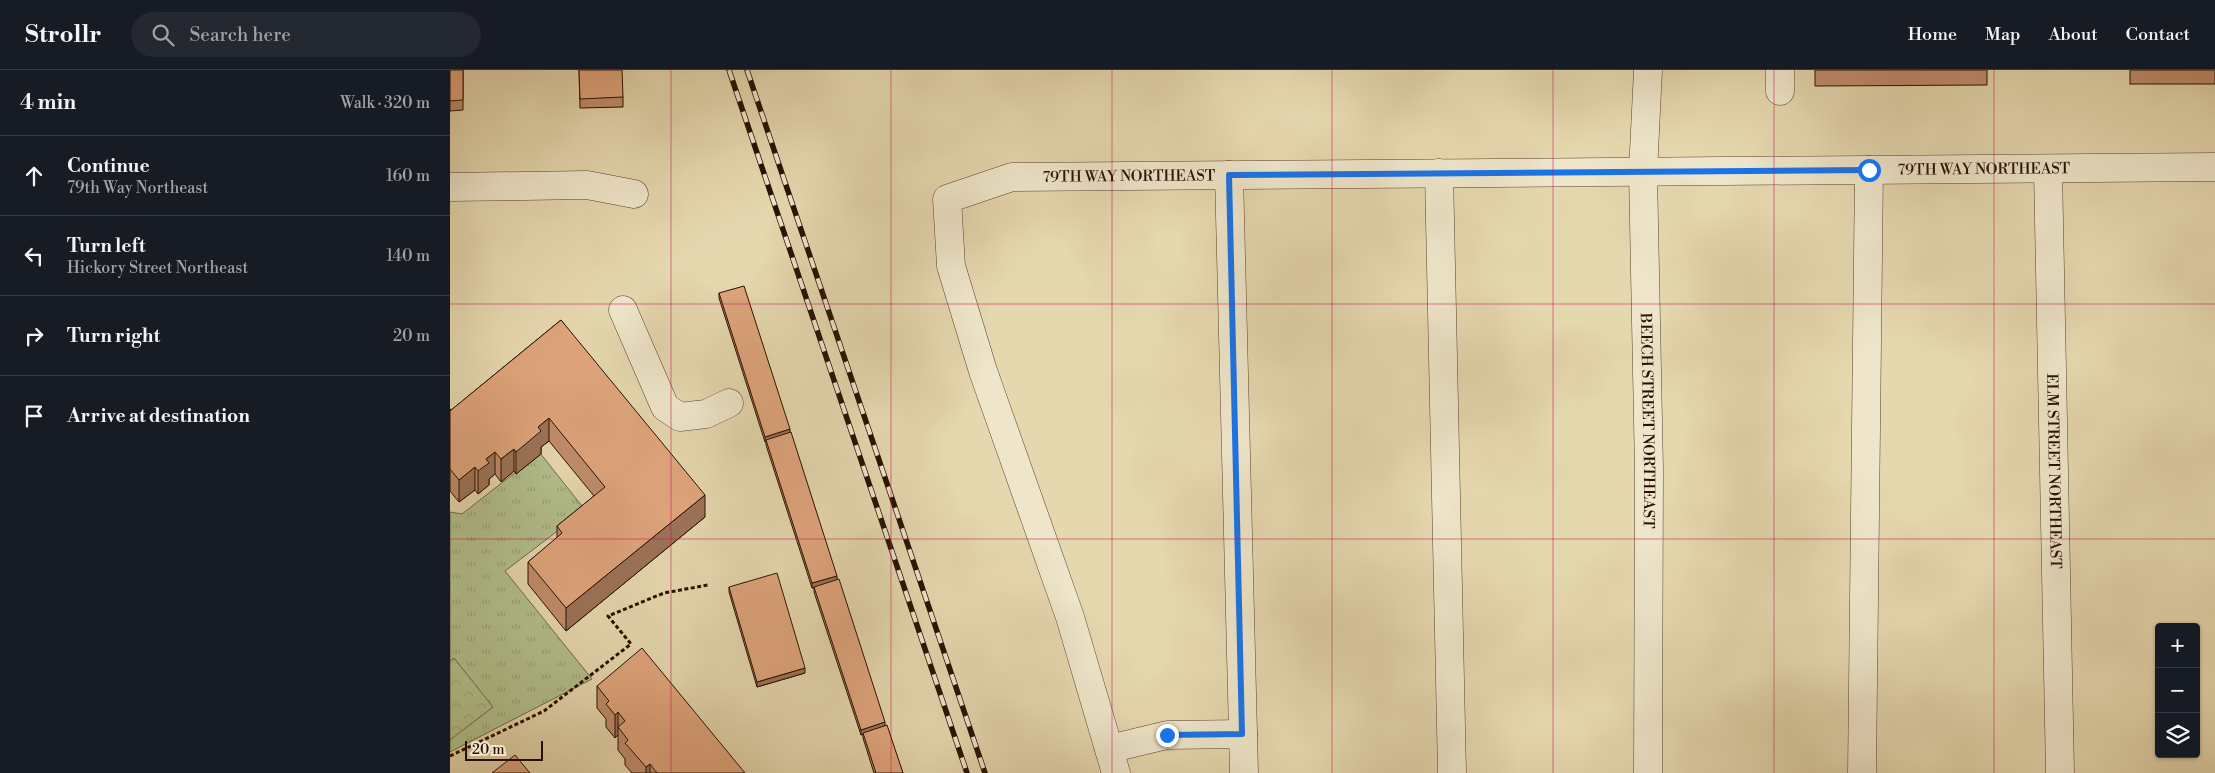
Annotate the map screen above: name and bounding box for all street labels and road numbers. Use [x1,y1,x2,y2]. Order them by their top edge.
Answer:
street label: 79TH WAY NORTHEAST [1898,159,2071,179]
street label: 79TH WAY NORTHEAST [1043,166,1216,186]
street label: BEECH STREET NORTHEAST [1636,312,1659,529]
street label: ELM STREET NORTHEAST [2043,373,2065,569]

